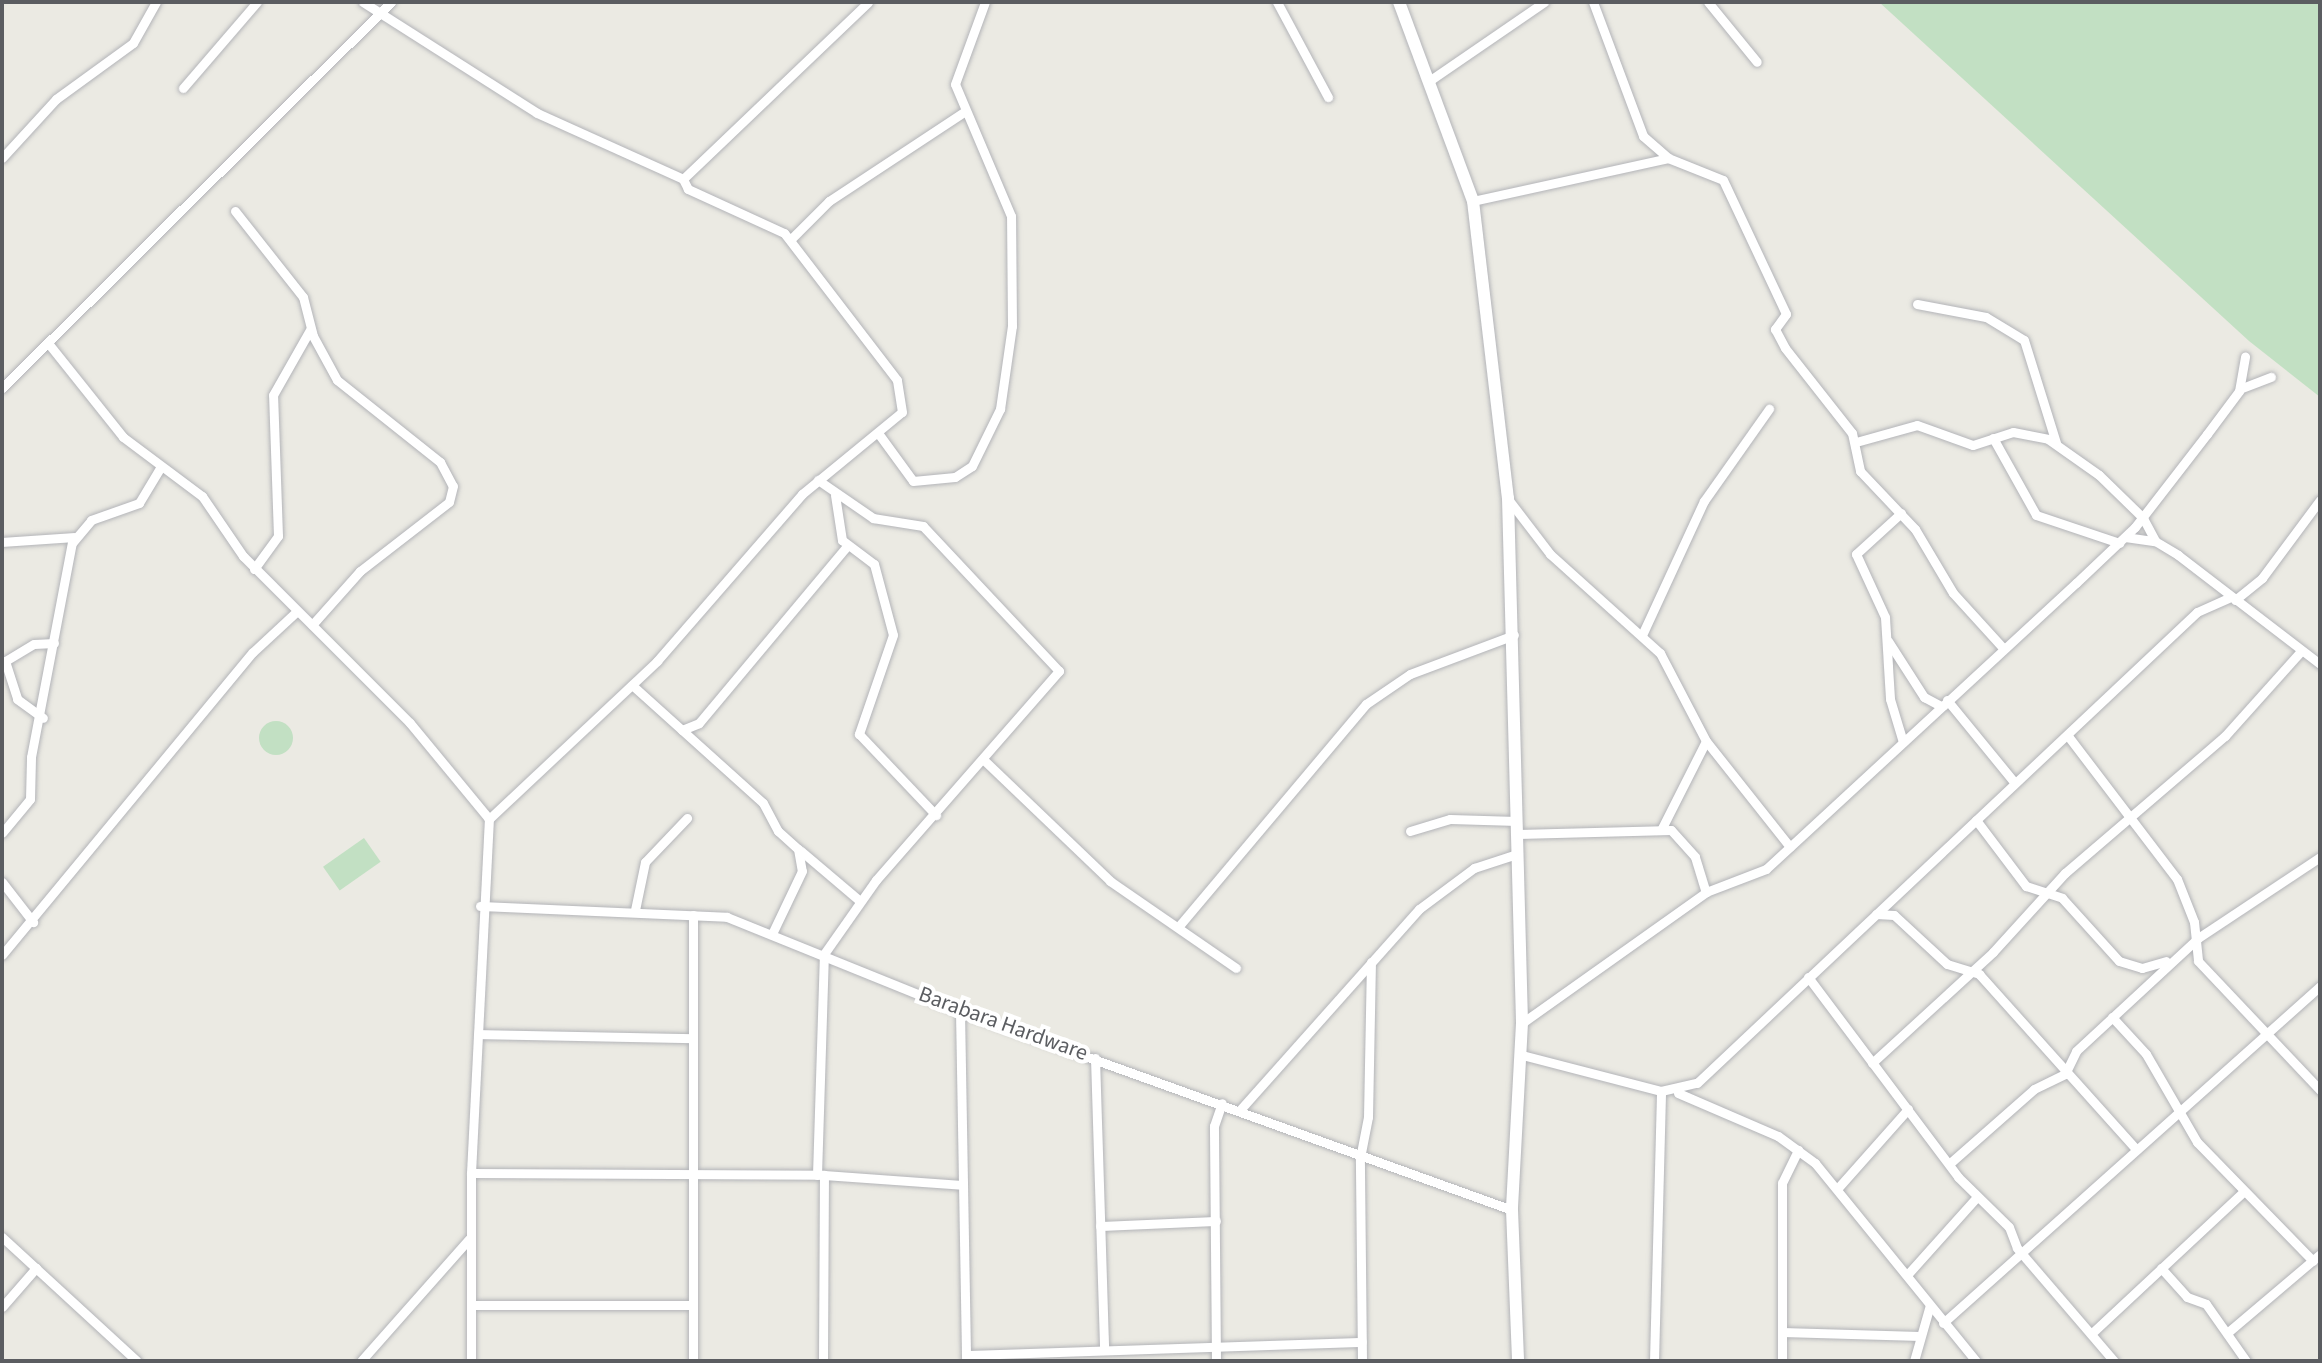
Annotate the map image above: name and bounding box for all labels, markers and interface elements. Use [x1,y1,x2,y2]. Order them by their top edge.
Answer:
street label: Barabara Hardware [915,981,1091,1067]

